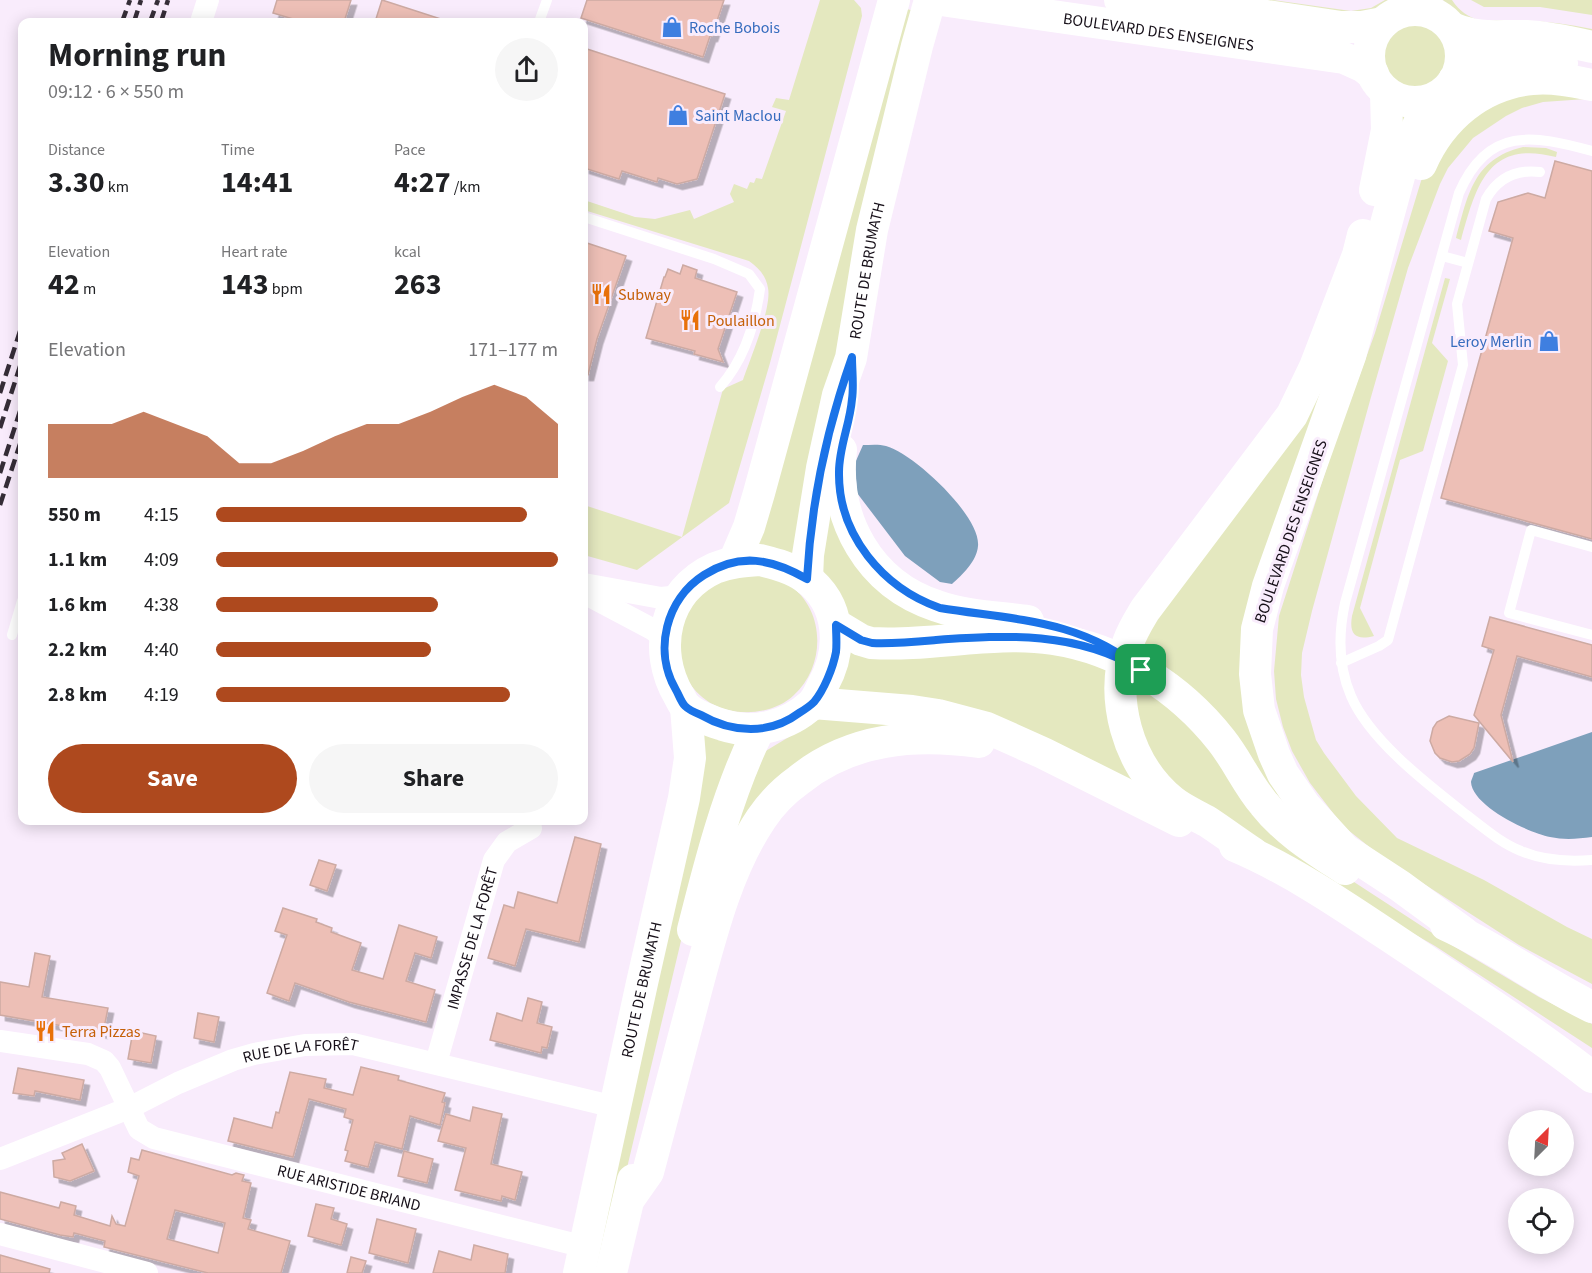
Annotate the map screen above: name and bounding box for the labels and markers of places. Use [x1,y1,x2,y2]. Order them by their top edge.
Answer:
shop icon: Roche Bobois [660,15,684,39]
place label: Roche Bobois [689,17,780,39]
shop icon: Saint Maclou [666,103,690,127]
place label: Saint Maclou [695,105,781,127]
restaurant icon: Subway [589,282,613,306]
place label: Subway [618,284,671,306]
restaurant icon: Poulaillon [678,308,702,332]
place label: Poulaillon [707,310,775,332]
shop icon: Leroy Merlin [1537,329,1561,353]
place label: Leroy Merlin [1450,331,1532,353]
pin [1115,644,1166,695]
restaurant icon: Terra Pizzas [33,1019,57,1043]
place label: Terra Pizzas [62,1021,141,1043]

